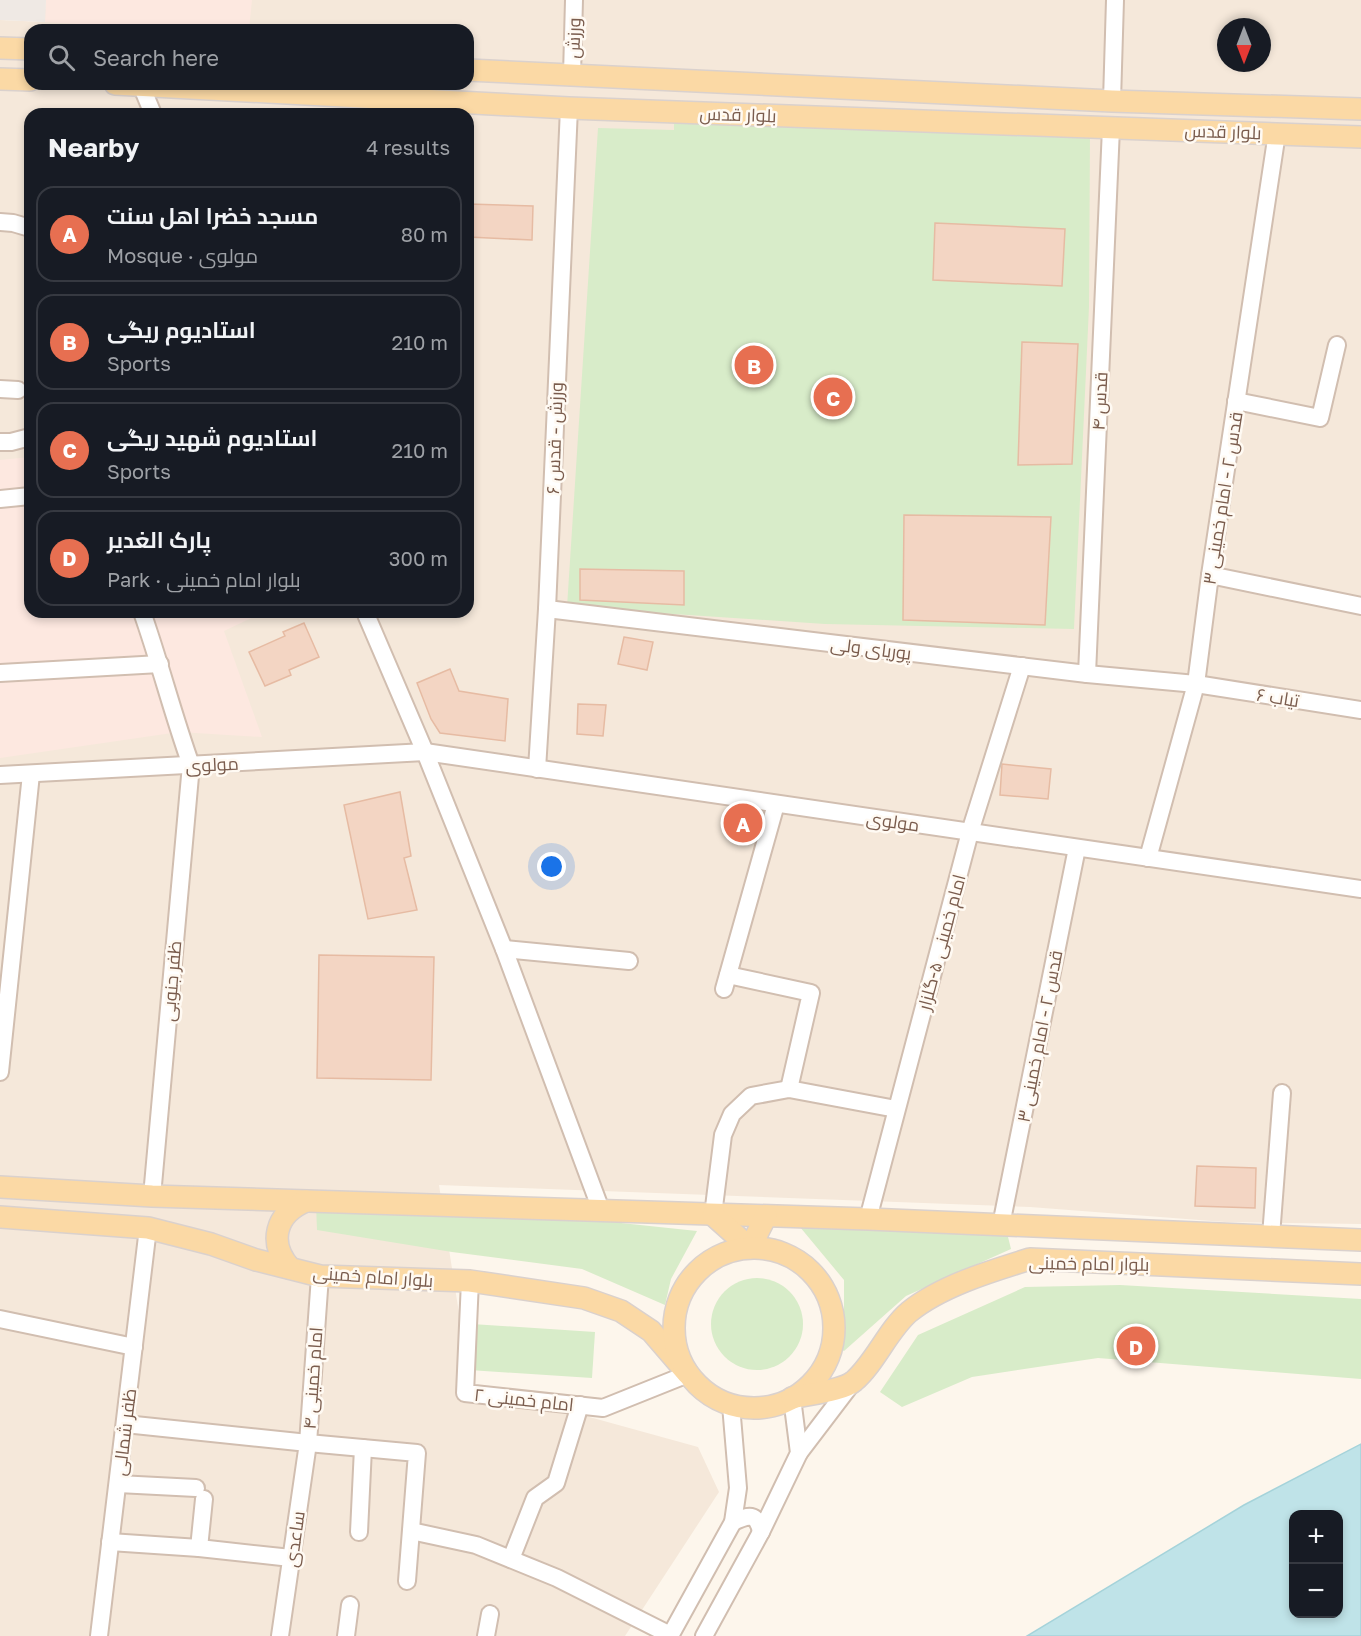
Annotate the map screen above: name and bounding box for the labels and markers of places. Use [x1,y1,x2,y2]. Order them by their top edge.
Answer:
pin: B [734,342,774,388]
pin: C [814,374,852,420]
pin: A [724,800,762,846]
pin: D [1116,1324,1156,1368]

